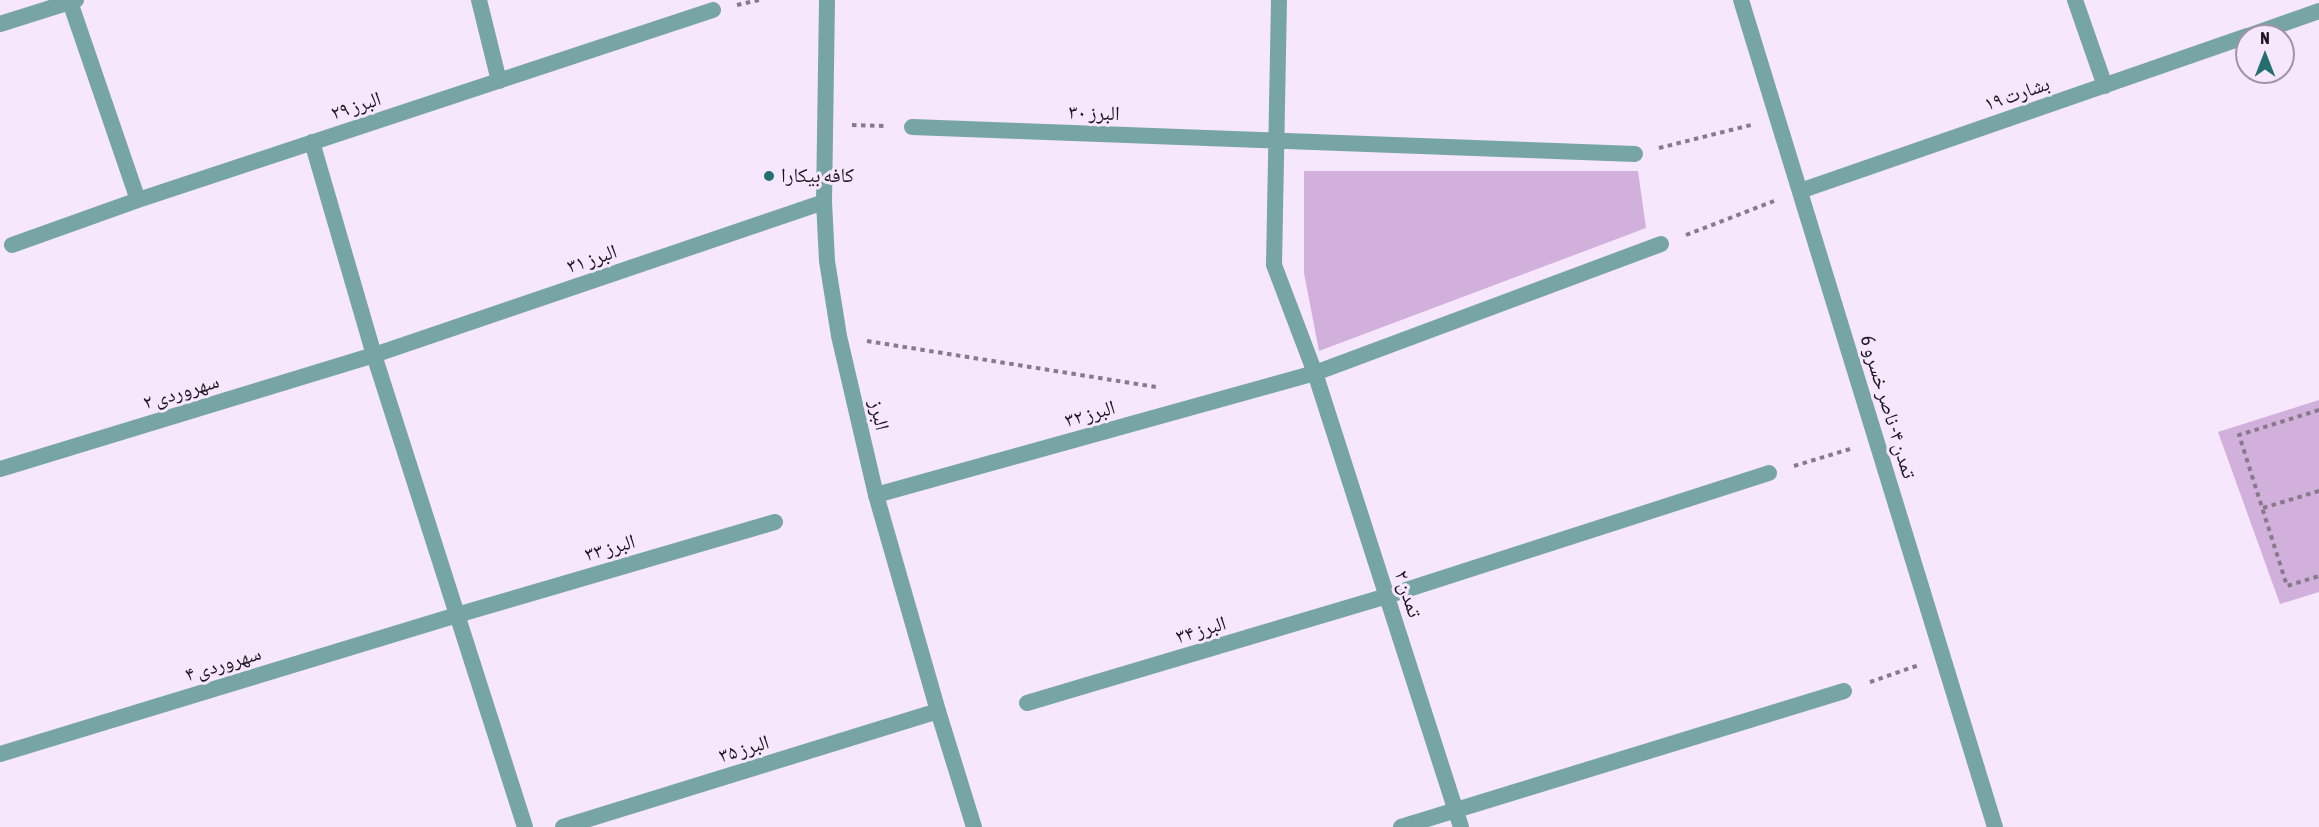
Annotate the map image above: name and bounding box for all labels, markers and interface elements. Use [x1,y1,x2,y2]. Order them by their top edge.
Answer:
north arrow [2235,24,2295,84]
text: N [2260,29,2270,47]
street label: بشارت ۱۹ [1981,72,2053,116]
street label: البرز ۲۹ [328,87,384,125]
street label: البرز ۳۰ [1068,100,1120,126]
place label: کافه بیکارا [781,164,854,188]
marker: کافه بیکارا [762,169,776,183]
street label: البرز ۳۱ [564,239,620,279]
street label: تمدن ۴- ناصر خسرو 6 [1855,333,1921,481]
street label: سهروردی ۲ [140,369,222,415]
street label: البرز ۳۲ [1062,395,1118,433]
street label: البرز [864,397,894,433]
street label: البرز ۳۳ [582,529,638,567]
street label: تمدن ۲ [1389,567,1427,621]
street label: البرز ۳۴ [1173,611,1229,649]
street label: سهروردی ۴ [182,641,264,687]
street label: البرز ۳۵ [716,730,772,768]

